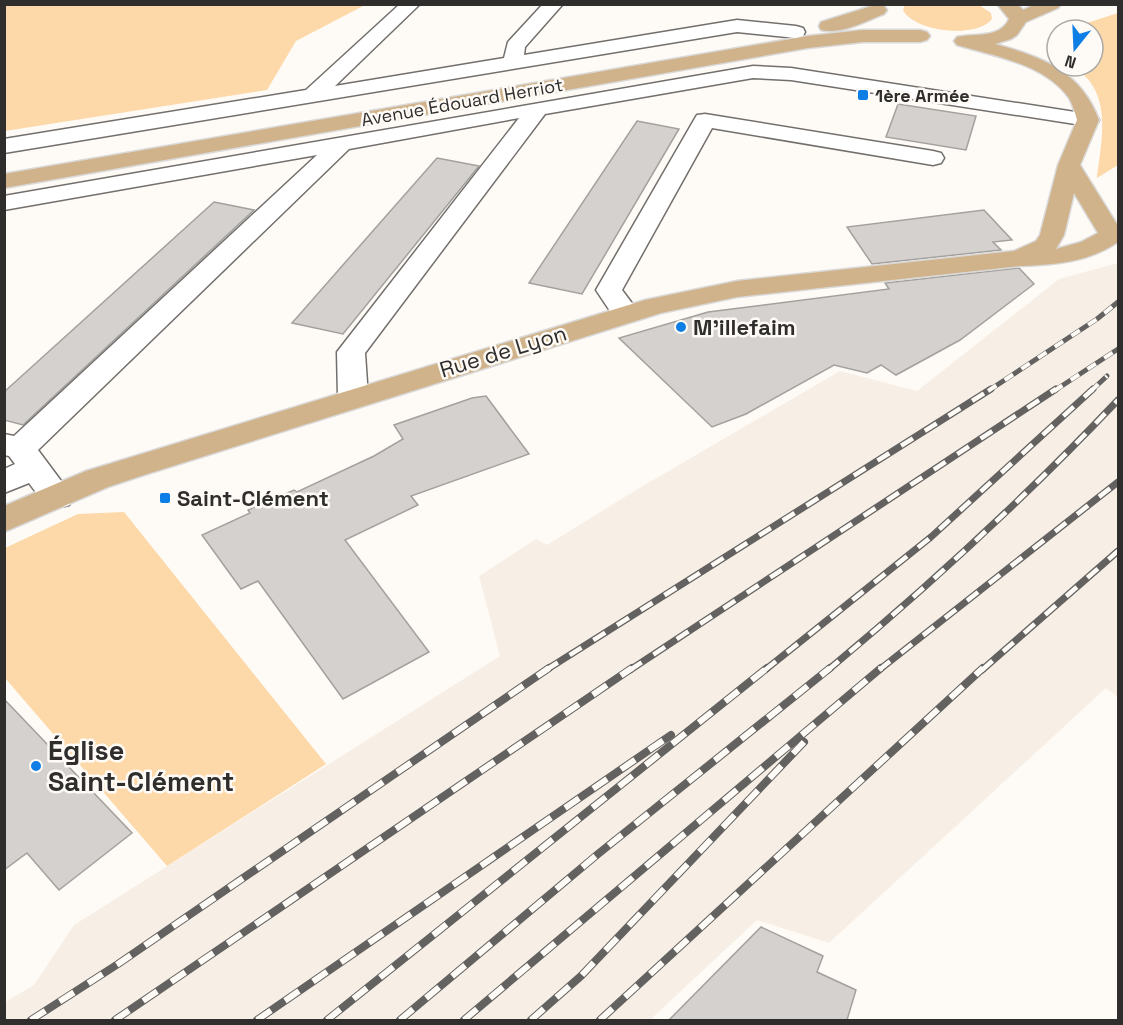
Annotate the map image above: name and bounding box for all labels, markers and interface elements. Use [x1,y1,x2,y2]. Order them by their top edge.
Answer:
north arrow [1045,18,1105,78]
text: N [1062,50,1079,73]
street label: Avenue Édouard Herriot [359,73,565,131]
place label: 1ère Armée [875,84,970,107]
marker: 1ère Armée [856,88,870,102]
place label: M'illefaim [693,313,796,341]
street label: Rue de Lyon [436,318,570,384]
marker: M'illefaim [674,320,688,334]
place label: Saint-Clément [177,484,329,512]
marker: Saint-Clément [158,491,172,505]
place label: Église Saint-Clément [48,733,234,799]
marker: Église Saint-Clément [29,759,43,773]

